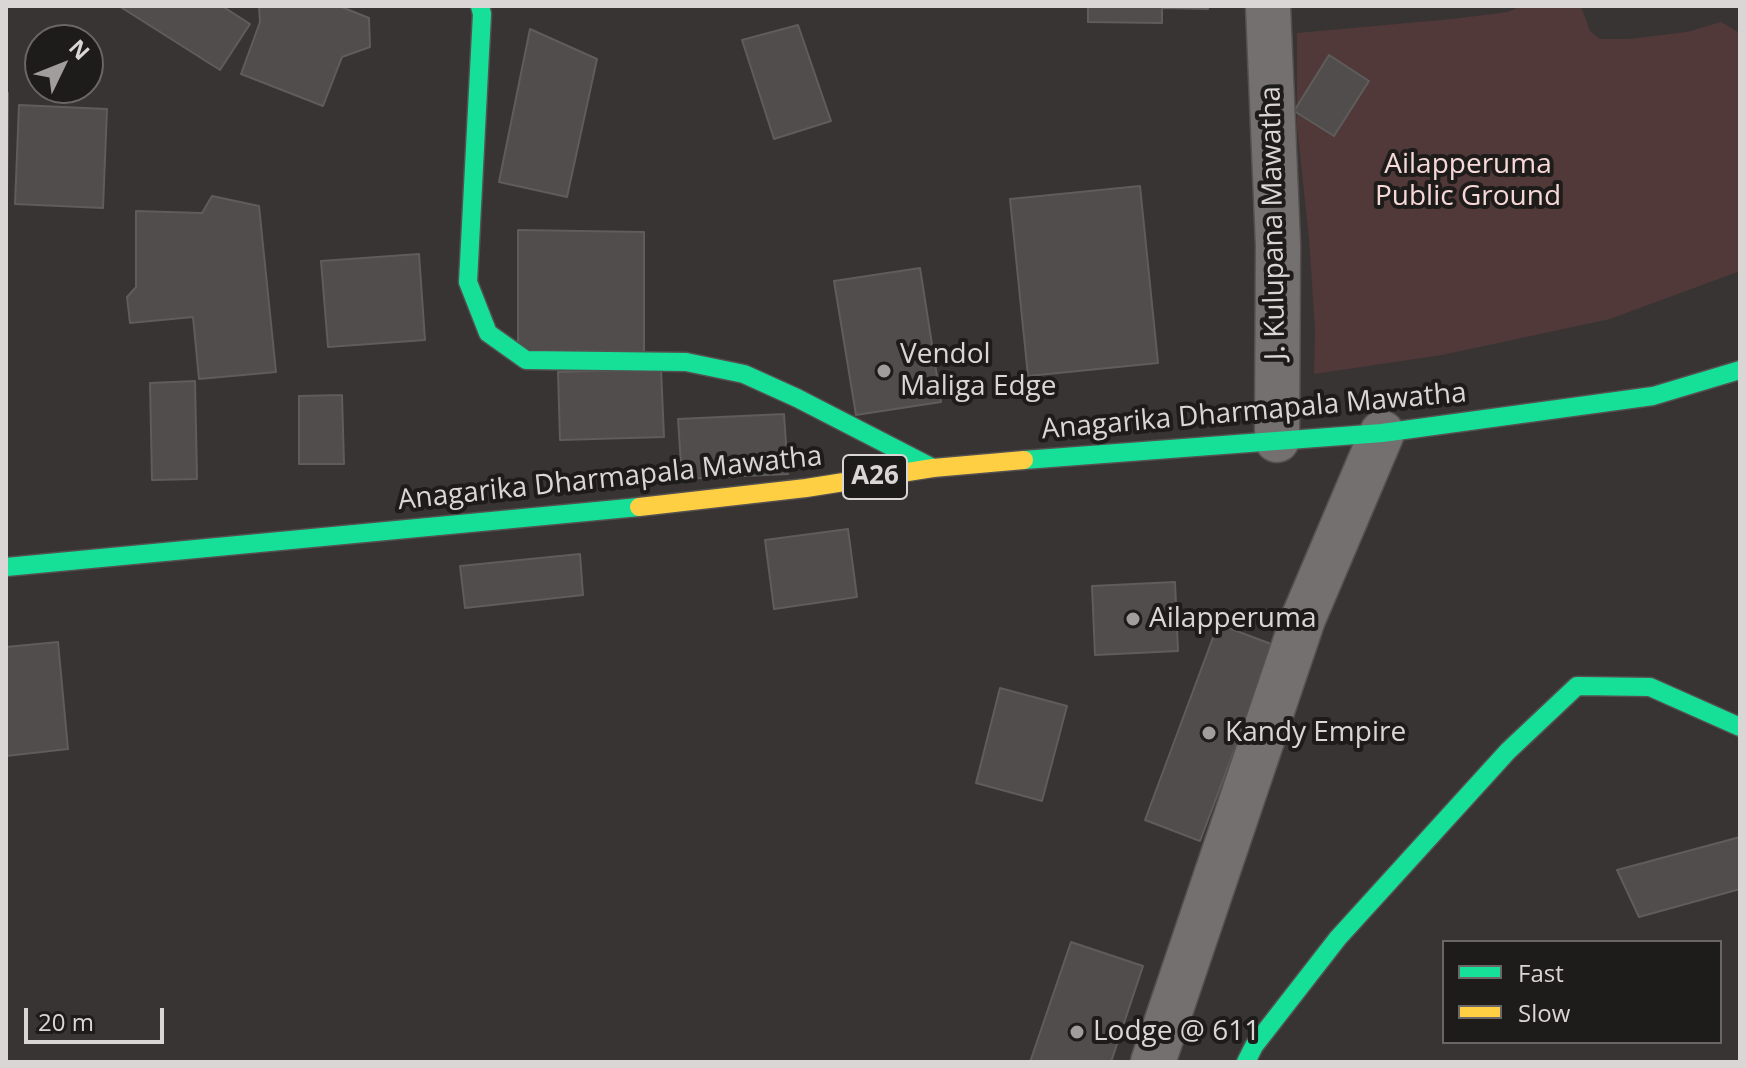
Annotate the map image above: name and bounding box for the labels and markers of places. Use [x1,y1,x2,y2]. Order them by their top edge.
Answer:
place label: Vendol Maliga Edge [900,338,1057,404]
marker: Vendol Maliga Edge [875,362,893,380]
place label: Ailapperuma [1149,602,1316,636]
marker: Ailapperuma [1124,610,1142,628]
place label: Kandy Empire [1225,716,1406,750]
marker: Kandy Empire [1200,724,1218,742]
place label: Lodge @ 611 [1093,1015,1260,1049]
marker: Lodge @ 611 [1068,1023,1086,1041]

